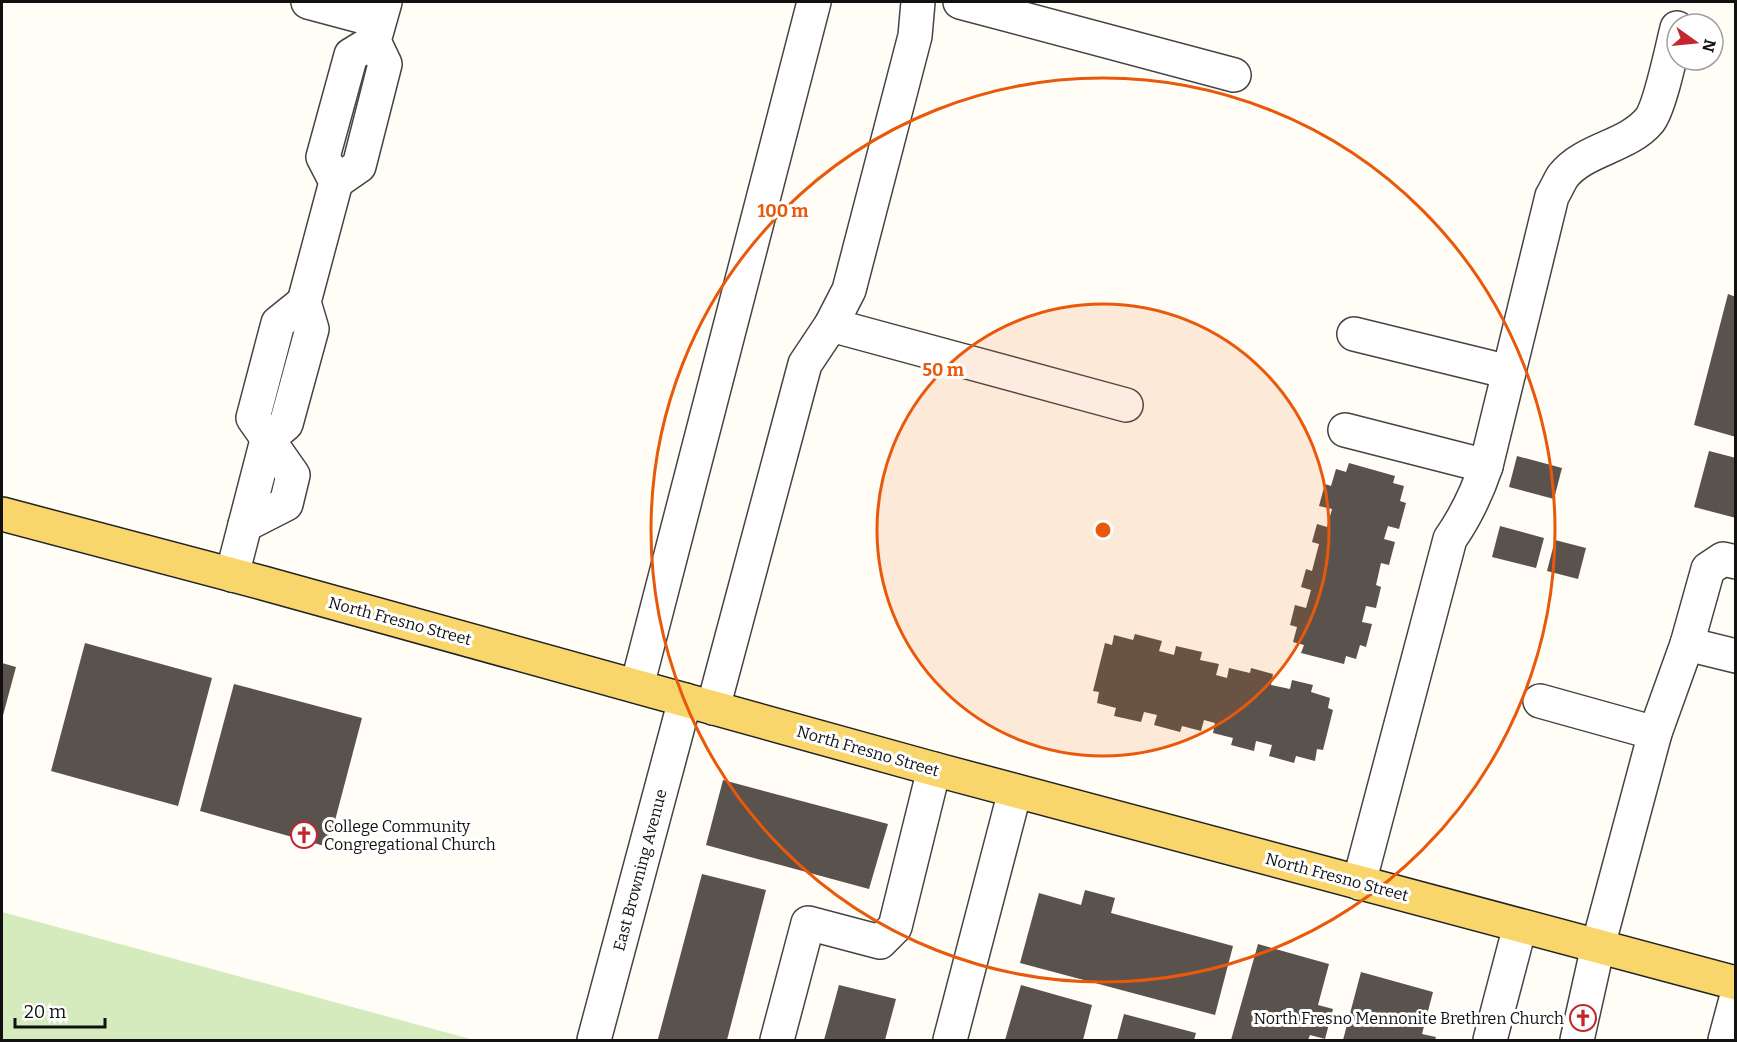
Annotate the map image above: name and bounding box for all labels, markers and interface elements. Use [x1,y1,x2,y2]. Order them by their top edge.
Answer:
north arrow [1665,12,1725,72]
text: N [1698,37,1720,54]
text: 100 m [757,200,809,222]
text: 50 m [922,359,964,381]
centre of rings [1093,520,1113,540]
street label: North Fresno Street [327,593,474,649]
street label: North Fresno Street [795,722,941,780]
street label: East Browning Avenue [609,787,671,953]
place label: College Community Congregational Church [324,817,496,854]
church icon: College Community Congregational Church [289,820,319,850]
street label: North Fresno Street [1264,849,1411,905]
scale bar [15,991,105,1029]
text: 20 m [24,1001,66,1023]
church icon: North Fresno Mennonite Brethren Church [1568,1003,1598,1033]
place label: North Fresno Mennonite Brethren Church [1253,1009,1564,1028]

